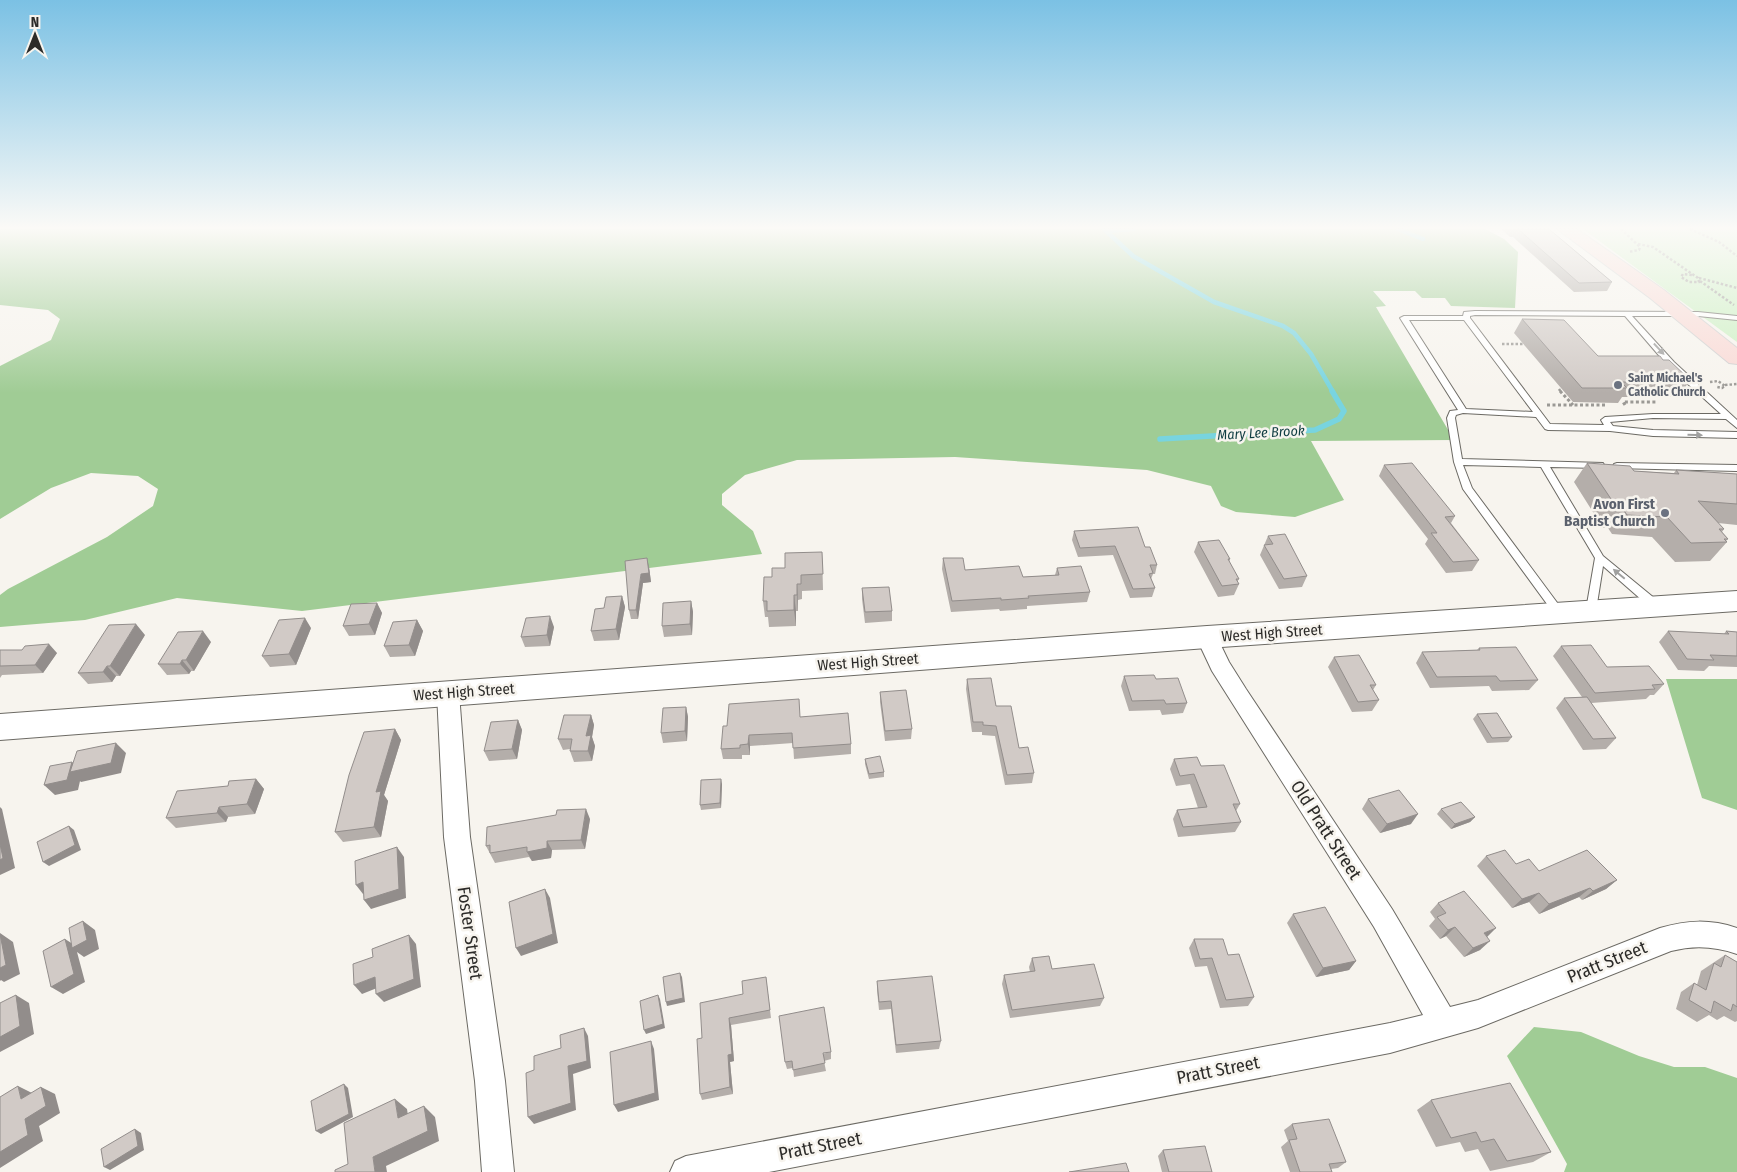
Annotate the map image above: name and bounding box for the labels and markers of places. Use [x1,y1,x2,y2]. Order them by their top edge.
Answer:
place label: Saint Michael's Catholic Church [1628,371,1705,399]
marker: Saint Michael's Catholic Church [1612,379,1624,391]
place label: Avon First Baptist Church [1564,495,1656,530]
marker: Avon First Baptist Church [1659,507,1671,519]

